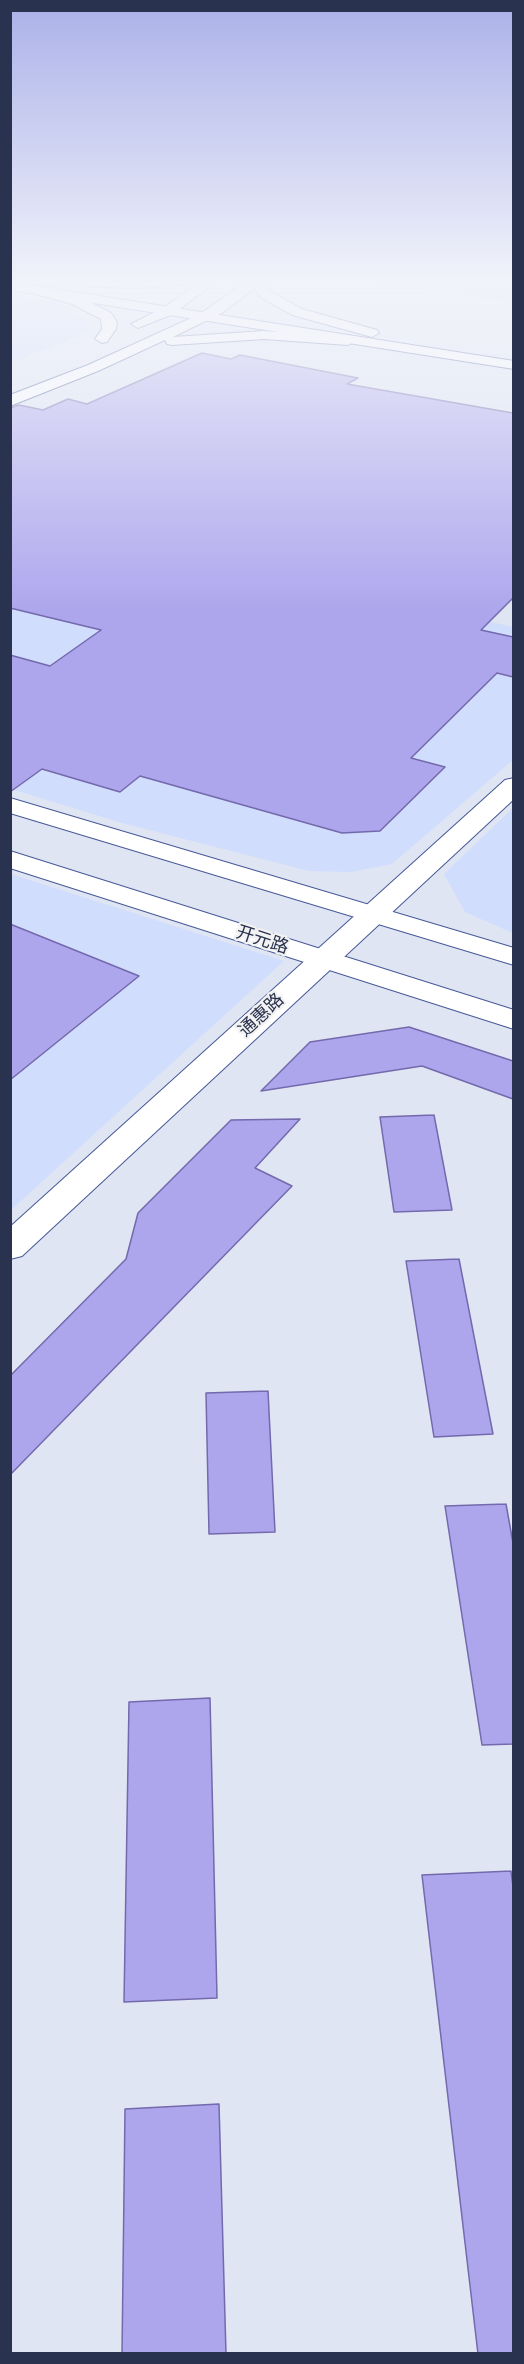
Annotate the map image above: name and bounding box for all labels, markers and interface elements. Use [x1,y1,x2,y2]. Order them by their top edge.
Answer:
street label: 开元路 [233,922,291,960]
street label: 通惠路 [235,990,289,1042]

